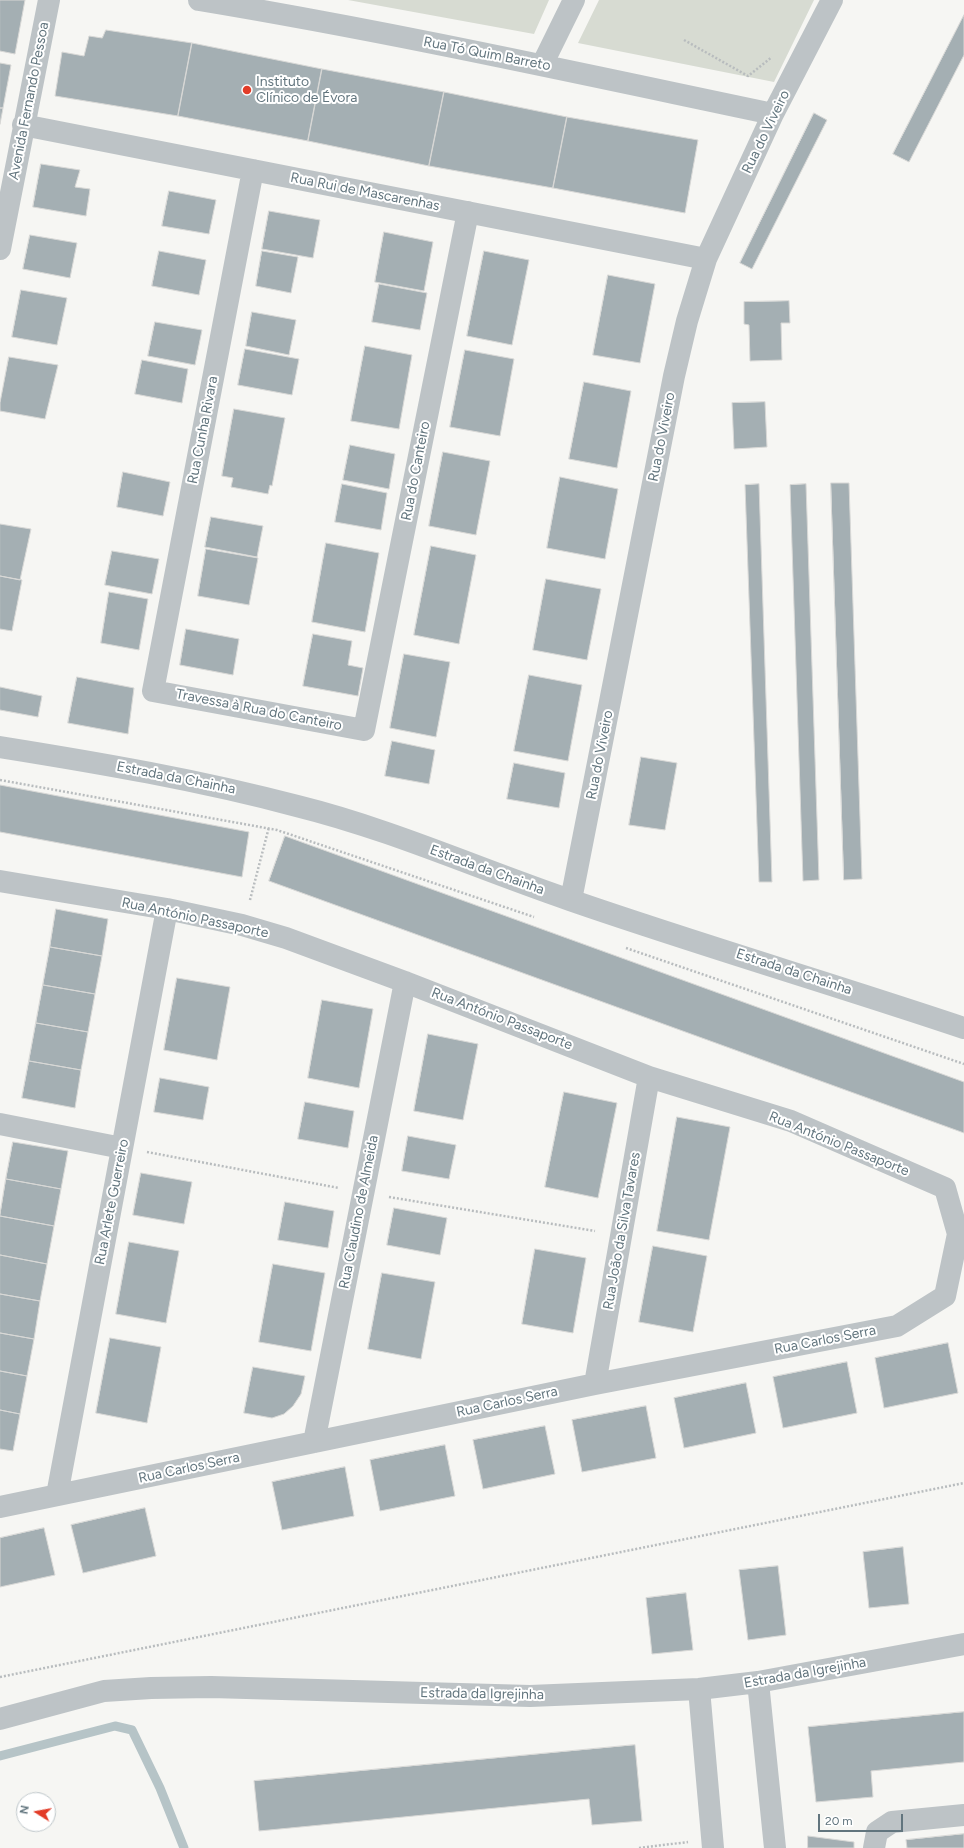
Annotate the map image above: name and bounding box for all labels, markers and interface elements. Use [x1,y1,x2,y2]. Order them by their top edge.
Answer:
street label: Avenida Fernando Pessoa [5,21,53,181]
street label: Rua Tó Quim Barreto [422,33,552,75]
place label: Instituto Clínico de Évora [256,74,357,106]
marker: Instituto Clínico de Évora [241,84,253,96]
street label: Rua do Viveiro [739,88,793,176]
street label: Rua Rui de Mascarenhas [289,169,441,215]
street label: Rua Cunha Rivara [184,375,222,485]
street label: Rua do Viveiro [645,391,679,483]
street label: Rua do Canteiro [398,420,434,522]
street label: Travessa à Rua do Canteiro [175,686,343,734]
street label: Rua do Viveiro [583,709,617,801]
street label: Estrada da Chainha [115,758,237,798]
street label: Estrada da Chainha [427,841,547,899]
street label: Rua António Passaporte [120,894,270,942]
street label: Estrada da Chainha [734,945,854,999]
street label: Rua António Passaporte [429,984,575,1054]
street label: Rua António Passaporte [766,1108,912,1180]
street label: Rua Claudino de Almeida [336,1134,382,1290]
street label: Rua Arlete Guerreiro [92,1138,132,1266]
street label: Rua João da Silva Tavares [600,1151,644,1311]
street label: Rua Carlos Serra [773,1322,877,1358]
street label: Rua Carlos Serra [455,1383,559,1421]
street label: Rua Carlos Serra [137,1449,241,1487]
street label: Estrada da Igrejinha [743,1654,867,1692]
street label: Estrada da Igrejinha [420,1685,544,1703]
north arrow [16,1792,56,1832]
text: N [18,1804,32,1815]
scale bar [820,1806,905,1832]
text: 20 m [825,1814,853,1828]

